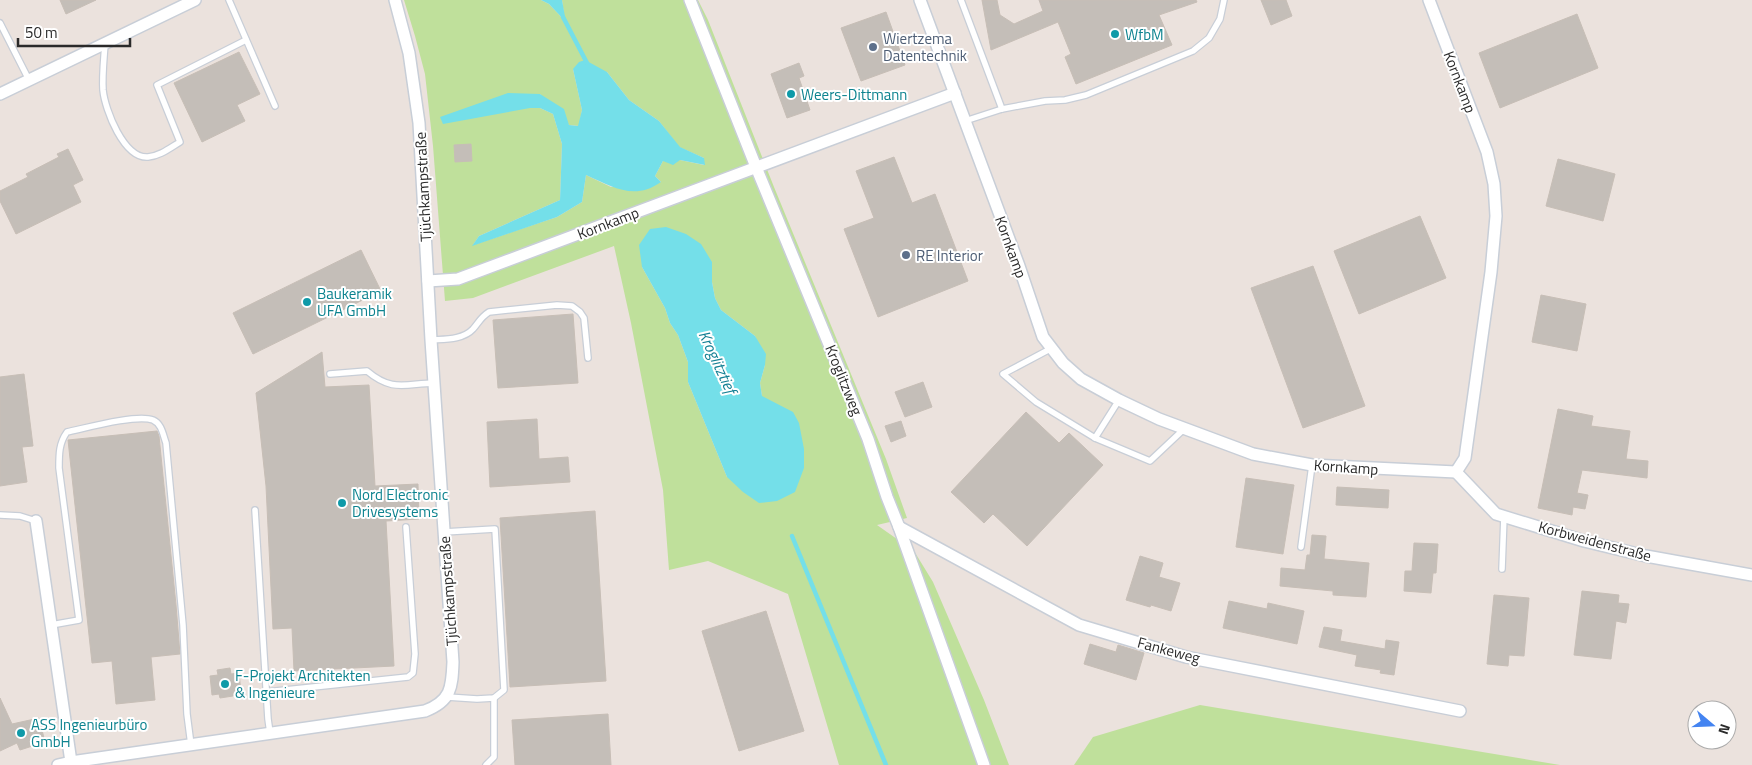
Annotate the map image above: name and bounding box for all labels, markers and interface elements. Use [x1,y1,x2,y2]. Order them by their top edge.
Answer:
scale bar [18,15,130,47]
text: 50 m [25,21,58,44]
place label: WfbM [1125,23,1164,46]
place label: Wiertzema Datentechnik [883,27,967,67]
marker: WfbM [1109,28,1121,40]
marker: Wiertzema Datentechnik [867,41,879,53]
street label: Kornkamp [1438,48,1482,116]
place label: Weers-Dittmann [801,83,907,106]
marker: Weers-Dittmann [785,88,797,100]
street label: Tjüchkampstraße [409,131,437,243]
street label: Kornkamp [574,201,642,245]
street label: Kornkamp [989,213,1033,281]
place label: RE Interior [916,244,983,267]
marker: RE Interior [900,249,912,261]
place label: Baukeramik UFA GmbH [317,282,392,322]
marker: Baukeramik UFA GmbH [301,296,313,308]
water label: Kroglitztief [693,326,744,401]
street label: Kroglitzweg [819,341,869,419]
street label: Kornkamp [1313,453,1379,481]
place label: Nord Electronic Drivesystems [352,483,448,523]
marker: Nord Electronic Drivesystems [336,497,348,509]
street label: Korbweidenstraße [1536,515,1654,567]
street label: Tjüchkampstraße [433,535,463,647]
street label: Fankeweg [1135,631,1203,669]
place label: F-Projekt Architekten & Ingenieure [235,664,371,704]
marker: F-Projekt Architekten & Ingenieure [219,678,231,690]
north arrow [1687,700,1737,750]
place label: ASS Ingenieurbüro GmbH [31,713,147,753]
text: N [1713,721,1736,737]
marker: ASS Ingenieurbüro GmbH [15,727,27,739]

